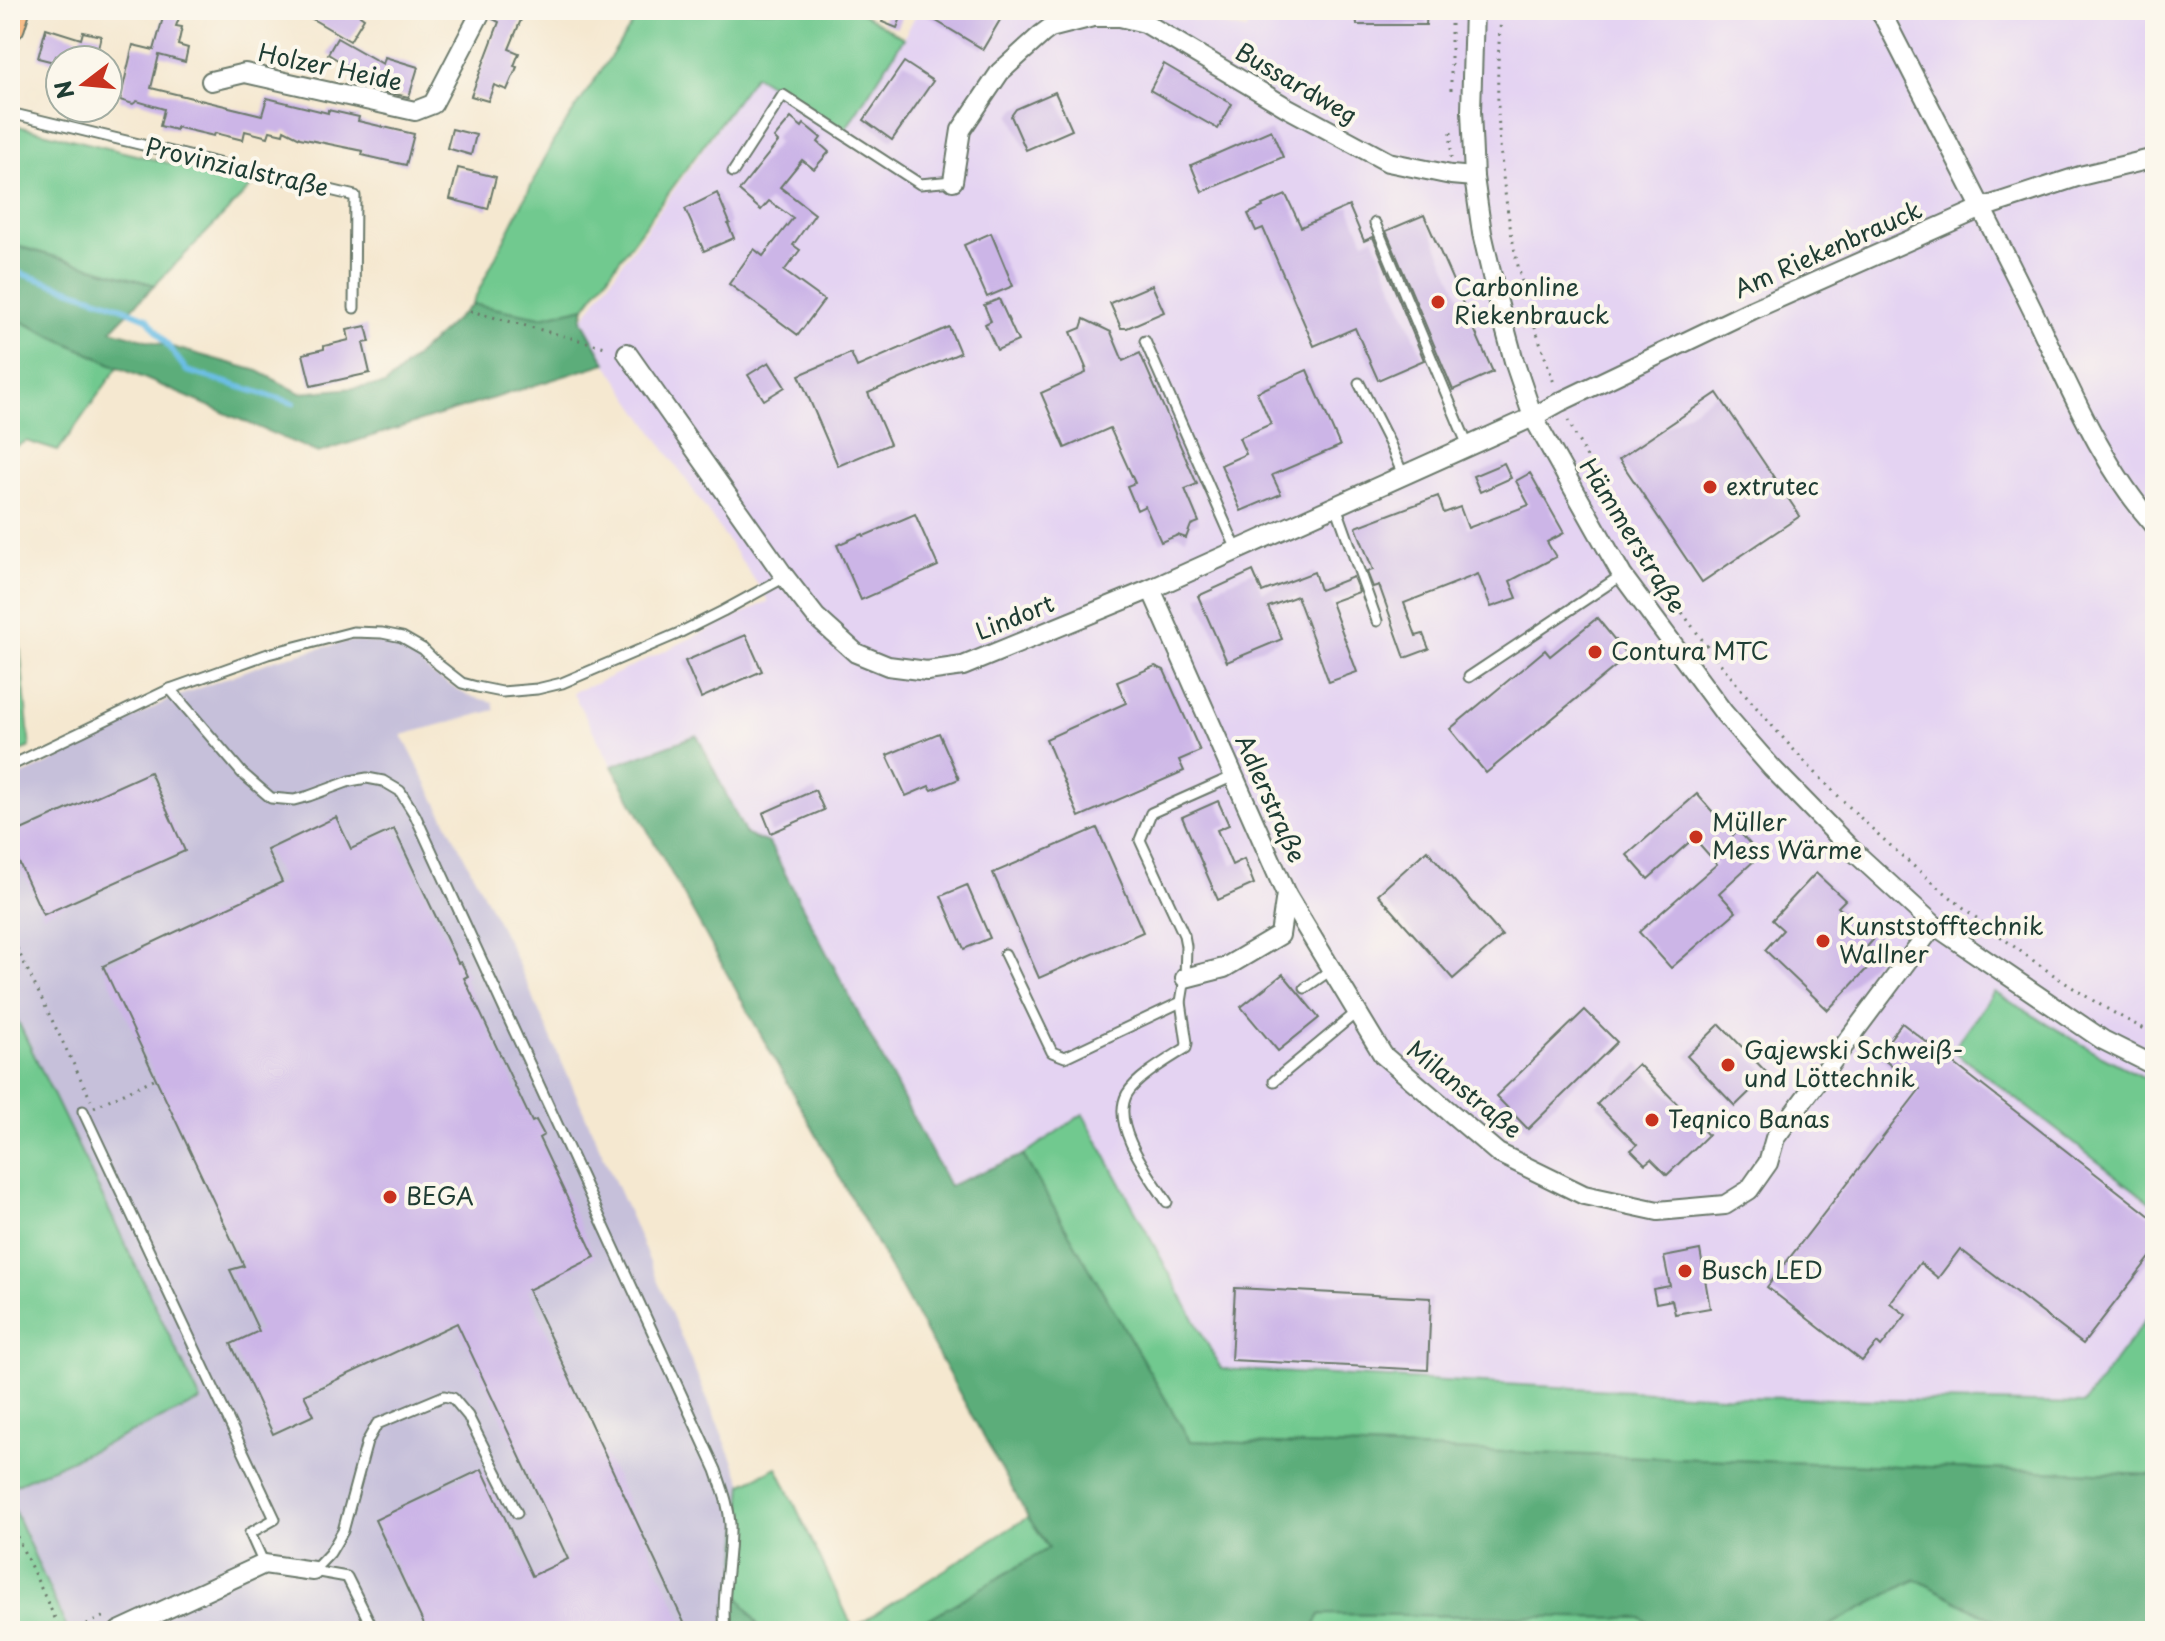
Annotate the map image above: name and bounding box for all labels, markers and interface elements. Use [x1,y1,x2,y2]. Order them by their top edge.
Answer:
street label: Holzer Heide [255,33,406,99]
street label: Bussardweg [1229,33,1365,132]
north arrow [44,44,124,124]
text: N [45,77,82,103]
street label: Provinzialstraße [142,127,333,205]
street label: Am Riekenbrauck [1727,191,1927,306]
place label: Carbonline Riekenbrauck [1454,268,1609,332]
marker: Carbonline Riekenbrauck [1429,293,1447,311]
street label: Hämmerstraße [1572,450,1696,619]
place label: extrutec [1726,467,1819,503]
marker: extrutec [1701,478,1719,496]
street label: Lindort [969,584,1059,648]
place label: Contura MTC [1611,632,1769,668]
marker: Contura MTC [1586,643,1604,661]
street label: Adlerstraße [1228,728,1316,868]
place label: Müller Mess Wärme [1712,803,1862,867]
marker: Müller Mess Wärme [1687,828,1705,846]
place label: Kunststofftechnik Wallner [1839,907,2044,971]
marker: Kunststofftechnik Wallner [1814,932,1832,950]
street label: Milanstraße [1400,1031,1531,1146]
place label: Gajewski Schweiß- und Löttechnik [1744,1031,1964,1095]
marker: Gajewski Schweiß- und Löttechnik [1719,1056,1737,1074]
place label: Teqnico Banas [1668,1100,1830,1136]
marker: Teqnico Banas [1643,1111,1661,1129]
place label: BEGA [406,1177,474,1213]
marker: BEGA [381,1188,399,1206]
place label: Busch LED [1701,1251,1823,1287]
marker: Busch LED [1676,1262,1694,1280]

